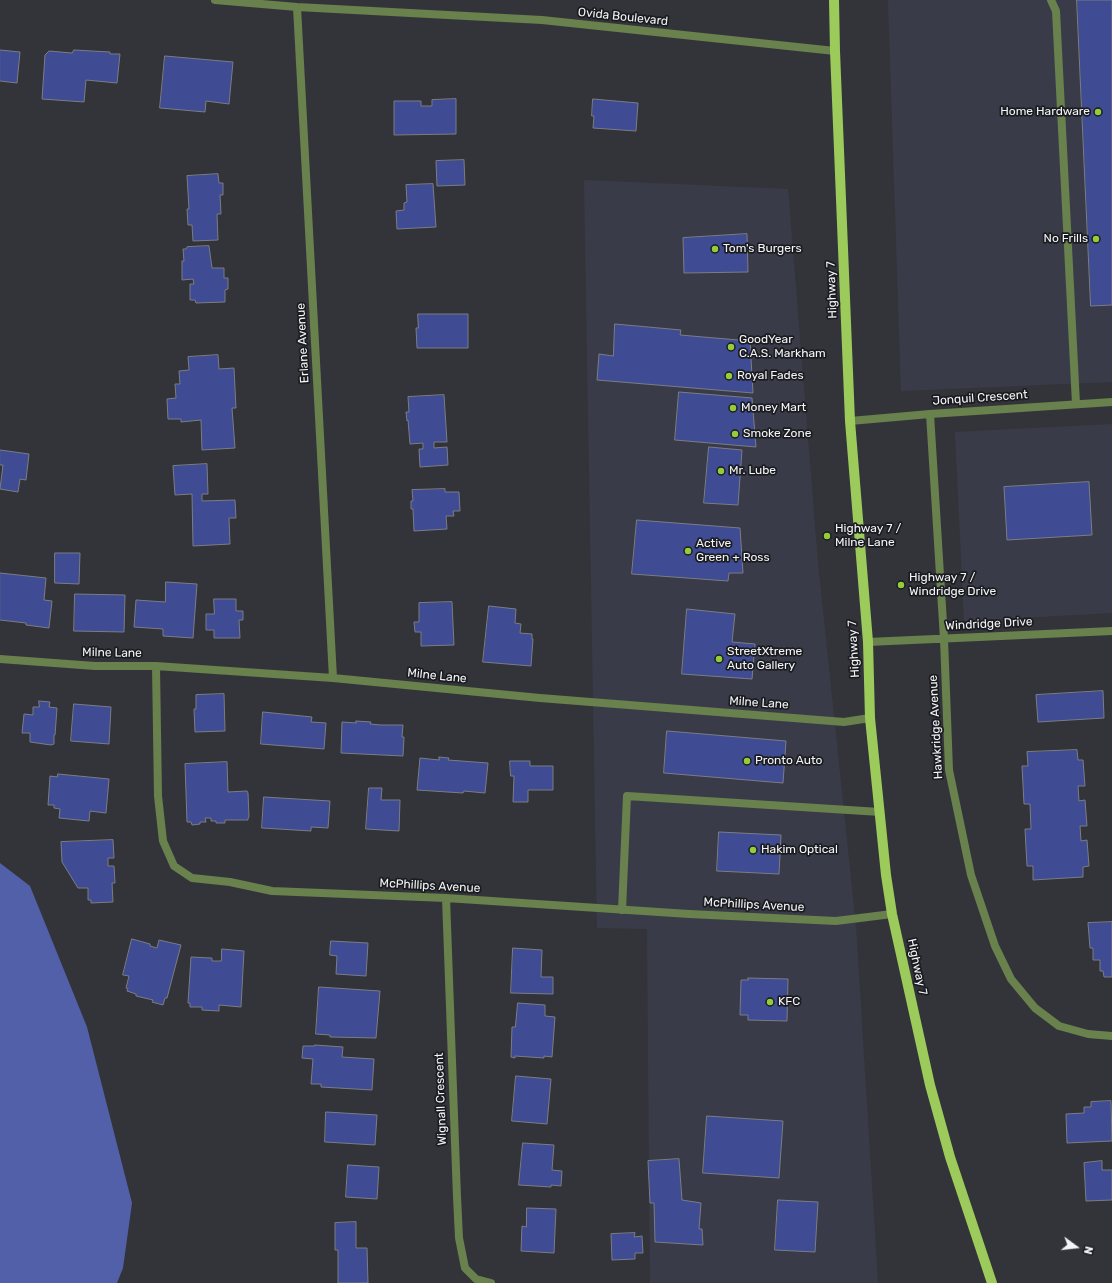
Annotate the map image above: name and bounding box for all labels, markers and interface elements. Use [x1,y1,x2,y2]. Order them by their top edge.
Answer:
street label: Ovida Boulevard [577,5,669,29]
place label: Home Hardware [1000,105,1090,119]
marker: Home Hardware [1093,107,1103,117]
place label: No Frills [1044,232,1088,246]
marker: No Frills [1091,234,1101,244]
place label: Tom's Burgers [723,242,802,256]
marker: Tom's Burgers [710,244,720,254]
street label: Highway 7 [824,261,840,319]
street label: Erlane Avenue [294,303,312,383]
place label: GoodYear C.A.S. Markham [739,333,826,361]
marker: GoodYear C.A.S. Markham [726,342,736,352]
place label: Royal Fades [737,369,804,383]
marker: Royal Fades [724,371,734,381]
street label: Jonquil Crescent [932,387,1028,409]
place label: Money Mart [741,401,806,415]
marker: Money Mart [728,403,738,413]
place label: Smoke Zone [743,427,811,441]
marker: Smoke Zone [730,429,740,439]
place label: Mr. Lube [729,464,776,478]
marker: Mr. Lube [716,466,726,476]
place label: Highway 7 / Milne Lane [835,522,901,550]
marker: Highway 7 / Milne Lane [822,531,832,541]
place label: Active Green + Ross [696,537,770,565]
marker: Active Green + Ross [683,546,693,556]
place label: Highway 7 / Windridge Drive [909,571,996,599]
marker: Highway 7 / Windridge Drive [896,580,906,590]
street label: Windridge Drive [945,615,1033,633]
street label: Highway 7 [845,620,863,678]
street label: Milne Lane [82,645,142,661]
place label: StreetXtreme Auto Gallery [727,645,802,673]
marker: StreetXtreme Auto Gallery [714,654,724,664]
street label: Milne Lane [407,666,467,686]
street label: Hawkridge Avenue [926,674,946,780]
street label: Milne Lane [729,694,789,712]
place label: Pronto Auto [755,754,823,768]
marker: Pronto Auto [742,756,752,766]
place label: Hakim Optical [761,843,838,857]
marker: Hakim Optical [748,845,758,855]
street label: McPhillips Avenue [379,876,481,896]
street label: McPhillips Avenue [703,895,805,915]
street label: Highway 7 [904,937,930,997]
place label: KFC [778,995,800,1009]
marker: KFC [765,997,775,1007]
street label: Wignall Crescent [432,1052,450,1146]
north arrow [1056,1227,1096,1267]
text: N [1081,1245,1095,1256]

